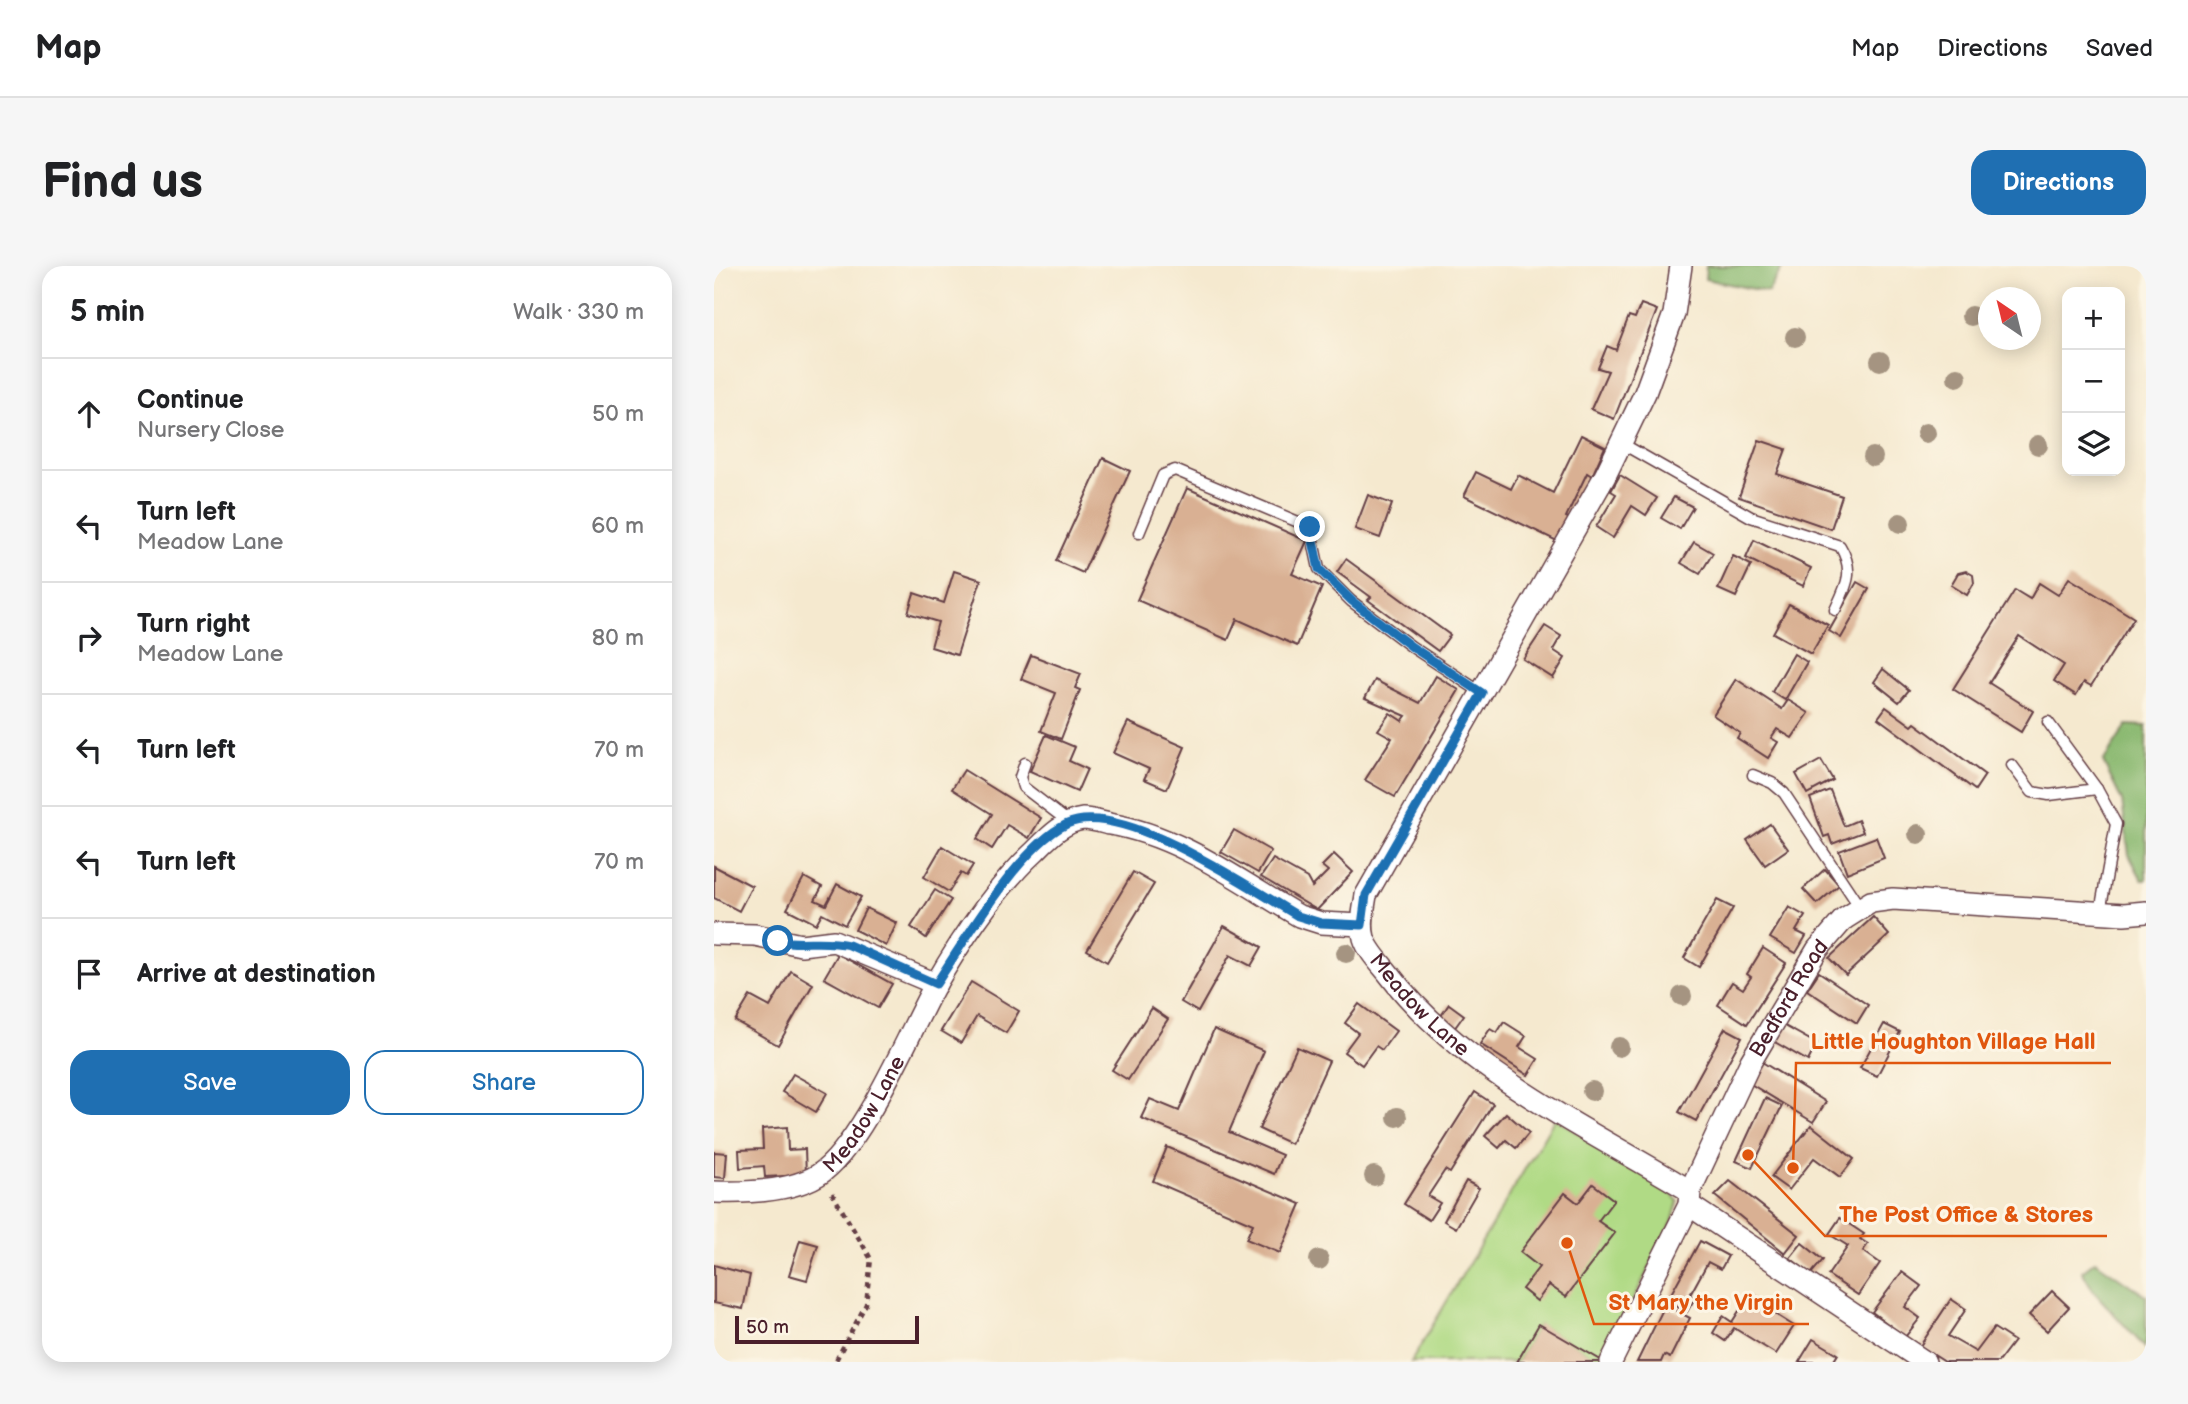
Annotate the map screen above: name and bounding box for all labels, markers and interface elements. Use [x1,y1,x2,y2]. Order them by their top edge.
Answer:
text: Map [35,28,101,68]
text: Map [1851,34,1899,63]
text: Directions [1937,34,2048,63]
text: Saved [2086,34,2153,63]
button: Directions [1971,150,2146,215]
text: Find us [42,153,203,212]
north arrow [1978,287,2041,350]
map controls [2062,287,2125,476]
button: + [2062,287,2125,350]
text: 5 min [70,294,145,330]
text: Walk · 330 m [513,298,644,326]
button: − [2062,350,2125,413]
text: Continue [137,385,244,416]
icon: ahead [70,395,108,433]
text: 50 m [592,400,644,428]
button: layers [2062,413,2125,476]
text: Nursery Close [137,416,284,444]
text: Turn left [137,497,236,528]
icon: left [70,507,108,545]
route end [1294,511,1325,542]
text: 60 m [591,512,644,540]
text: Meadow Lane [137,528,283,556]
text: Turn right [137,609,250,640]
icon: right [70,619,108,657]
text: 80 m [592,624,644,652]
text: Meadow Lane [137,640,283,668]
icon: left [70,731,108,769]
text: Turn left [137,735,236,766]
text: 70 m [594,736,644,764]
icon: left [70,843,108,881]
text: Turn left [137,847,236,878]
text: 70 m [594,848,644,876]
route start [762,925,793,956]
street label: Bedford Road [1744,934,1833,1061]
street label: Meadow Lane [1364,948,1475,1061]
icon: arrive [70,955,108,993]
text: Arrive at destination [137,959,376,990]
callout: Little Houghton Village Hall [1796,1019,2111,1063]
text: Little Houghton Village Hall [1811,1028,2095,1056]
button: Save [70,1050,350,1115]
button: Share [364,1050,644,1115]
street label: Meadow Lane [818,1051,910,1178]
callout: The Post Office & Stores [1825,1192,2107,1236]
text: The Post Office & Stores [1839,1201,2093,1229]
callout: St Mary the Virgin [1594,1280,1809,1324]
text: St Mary the Virgin [1609,1289,1793,1317]
scale bar [735,1313,919,1345]
text: 50 m [746,1316,789,1339]

